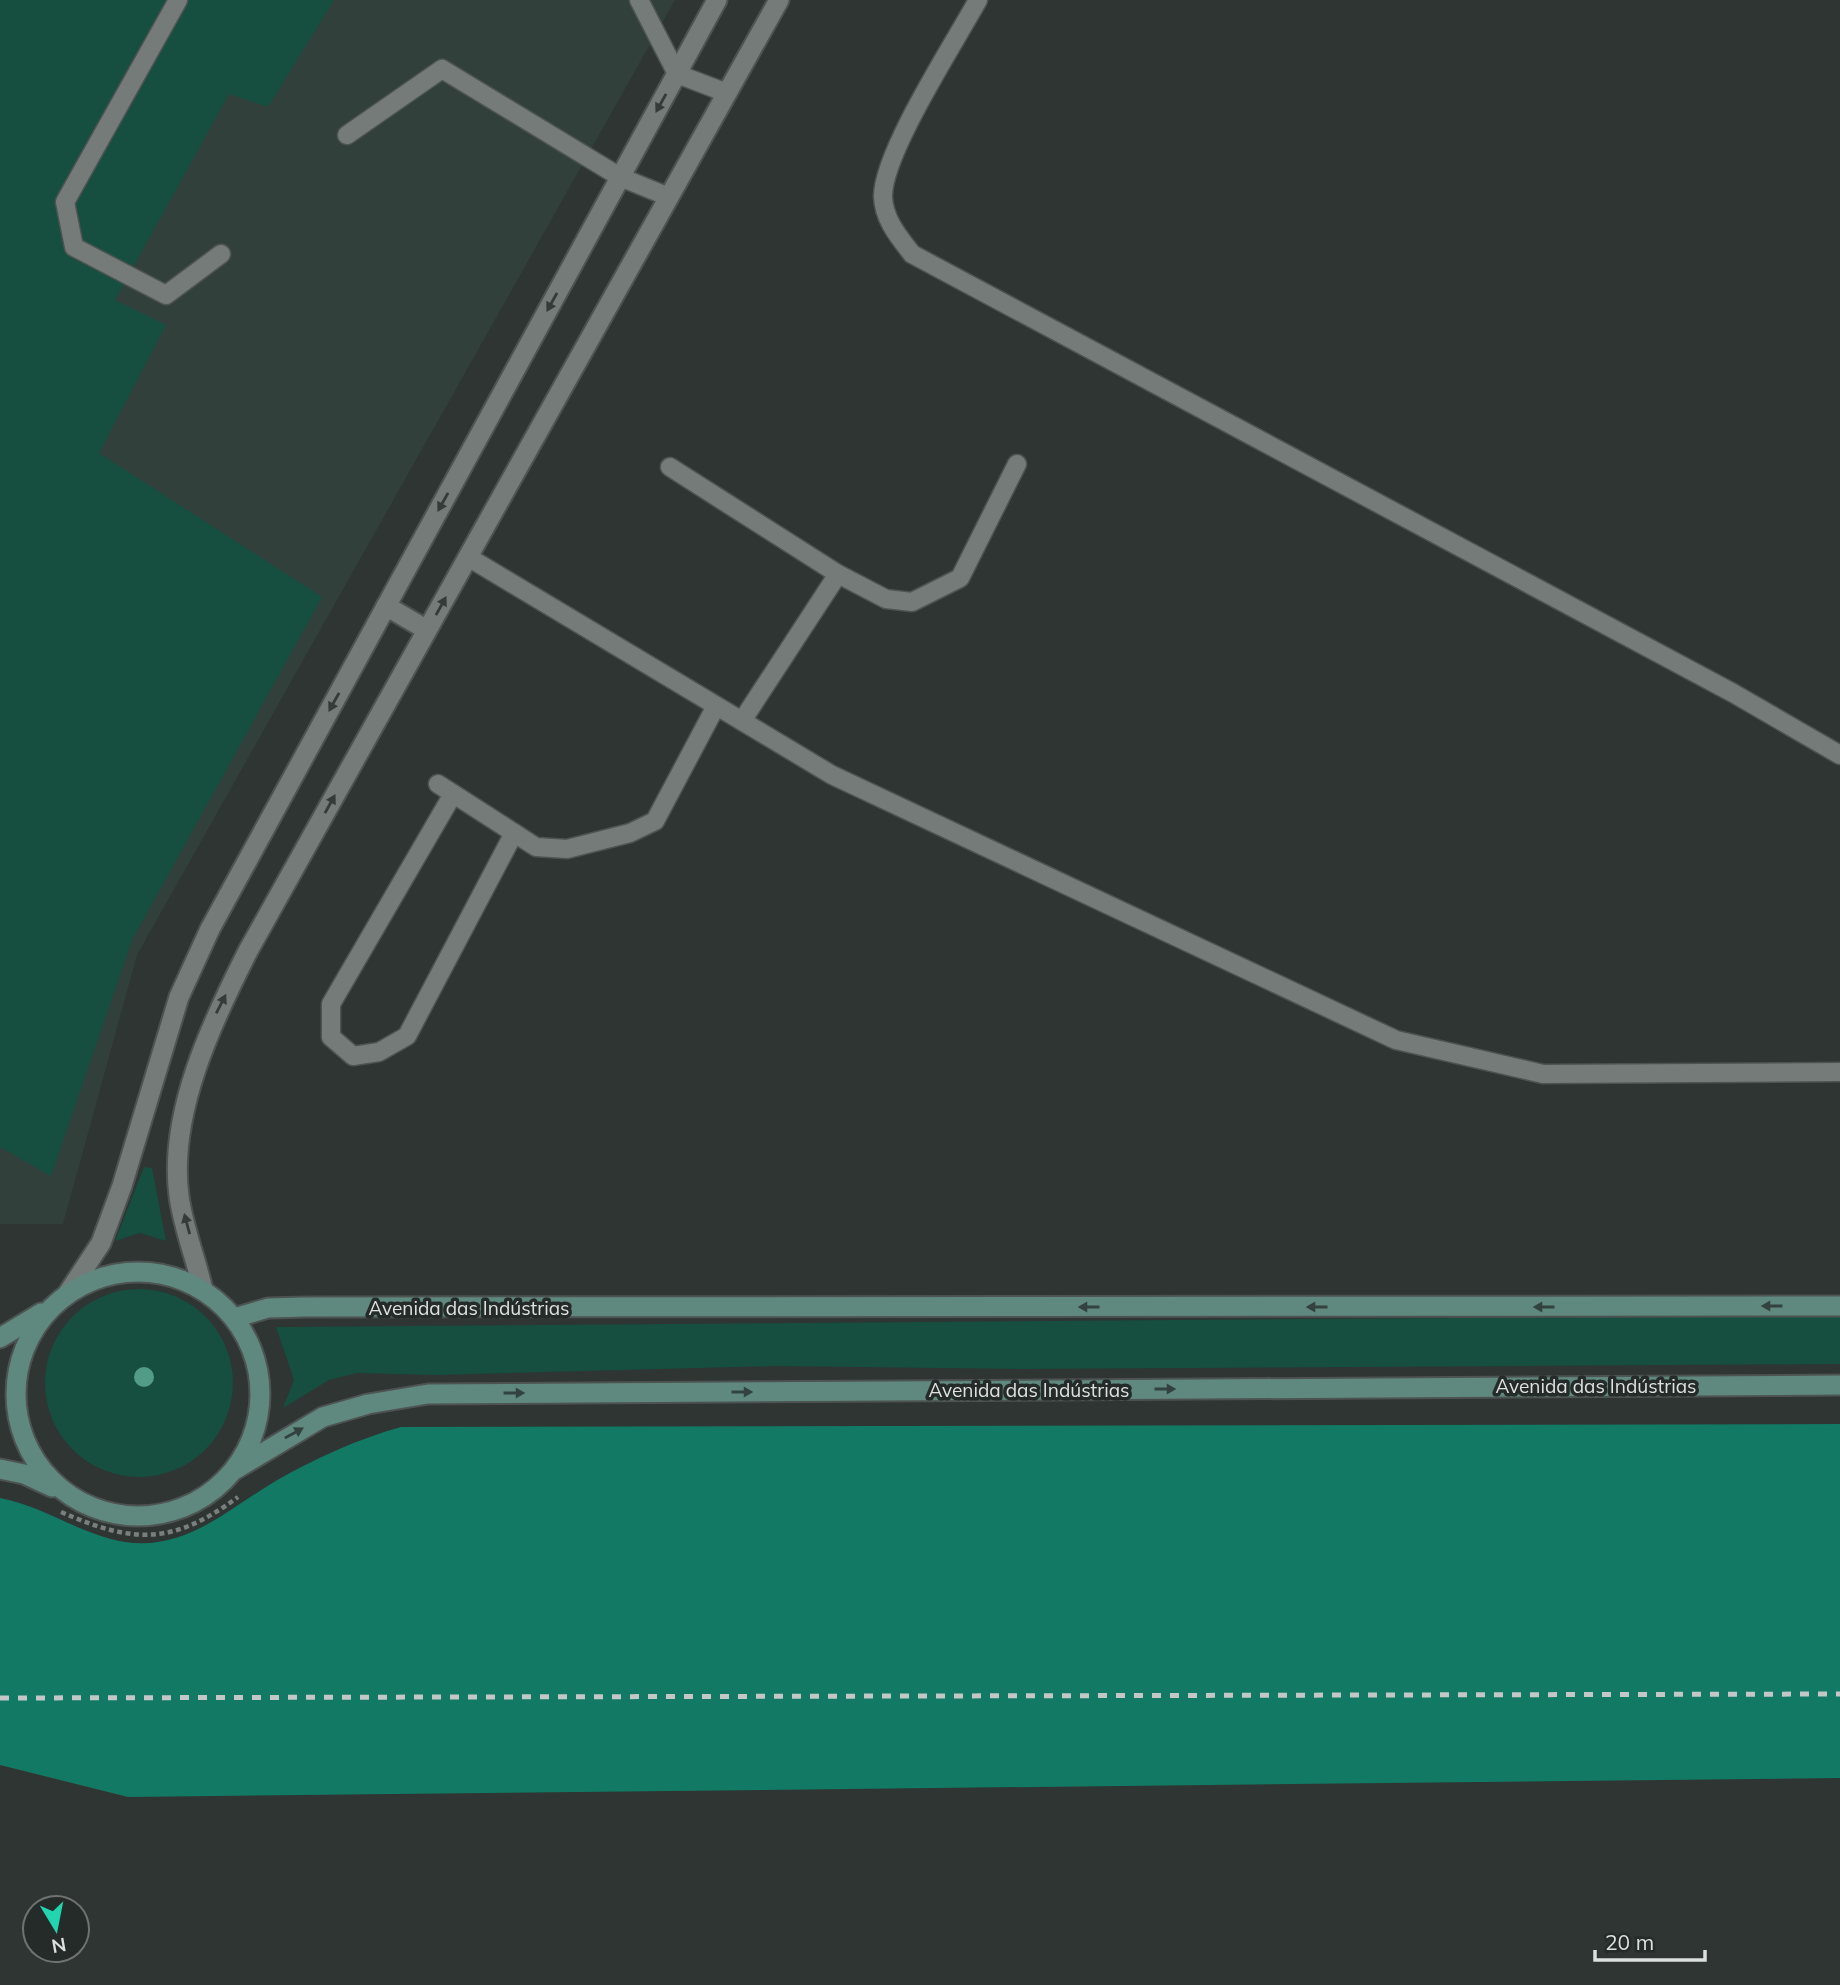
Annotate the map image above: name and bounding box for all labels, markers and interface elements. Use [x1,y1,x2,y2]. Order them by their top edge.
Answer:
one-way arrow [655,93,667,113]
one-way arrow [546,293,558,312]
one-way arrow [437,492,449,512]
one-way arrow [435,596,447,615]
one-way arrow [328,692,340,712]
one-way arrow [324,794,336,814]
one-way arrow [216,994,227,1014]
one-way arrow [181,1213,191,1234]
street label: Avenida das Indústrias [369,1296,570,1320]
one-way arrow [1761,1300,1783,1312]
one-way arrow [1078,1301,1100,1313]
one-way arrow [1306,1301,1328,1313]
one-way arrow [1533,1301,1555,1313]
street label: Avenida das Indústrias [1496,1374,1697,1398]
street label: Avenida das Indústrias [929,1378,1130,1402]
one-way arrow [1155,1383,1177,1395]
one-way arrow [731,1386,753,1398]
one-way arrow [504,1387,526,1399]
one-way arrow [284,1427,303,1439]
north arrow [21,1894,91,1964]
scale bar [1595,1918,1705,1962]
text: 20 m [1605,1929,1654,1955]
text: N [50,1933,68,1959]

